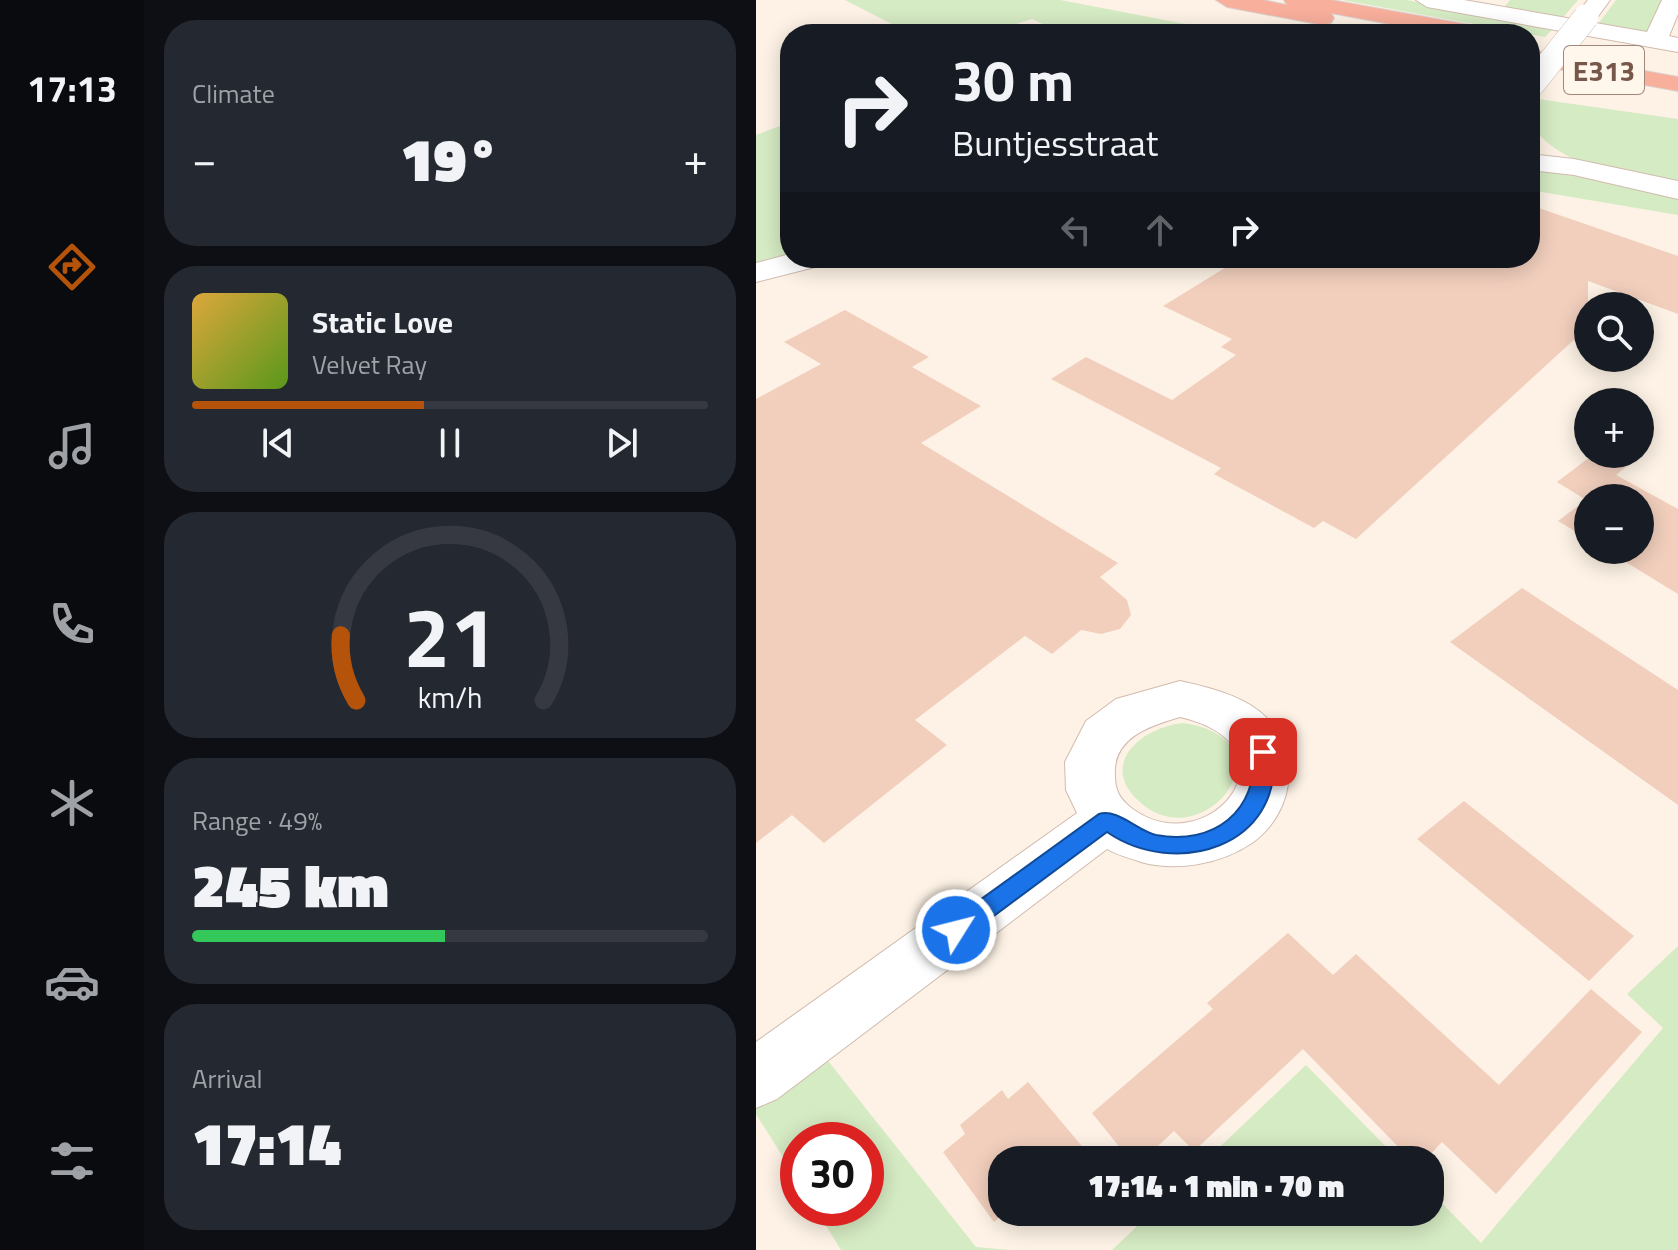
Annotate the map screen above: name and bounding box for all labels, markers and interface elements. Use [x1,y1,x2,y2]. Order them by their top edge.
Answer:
text: 30 m [952,38,1074,123]
road number: E313 [1564,46,1644,94]
icon: right [820,56,924,160]
text: 17:13 [27,61,117,116]
text: Climate [192,74,275,113]
text: 19° [401,113,500,204]
text: Buntjesstraat [952,115,1159,170]
text: − [192,125,217,192]
text: + [683,125,708,192]
icon: left [1054,208,1098,252]
icon: ahead [1138,208,1182,252]
icon: right [1222,208,1266,252]
icon: directions [44,239,100,295]
map controls [1574,292,1654,564]
button: search [1574,292,1654,372]
text: Static Love [312,299,453,345]
text: Velvet Ray [312,345,427,384]
button: + [1574,388,1654,468]
icon: music [44,418,100,474]
icon: previous [256,421,300,465]
icon: pause [428,421,472,465]
icon: next [600,421,644,465]
button: − [1574,484,1654,564]
text: 21 [403,573,497,699]
icon: phone [44,596,100,652]
text: km/h [418,676,482,719]
pin [1229,718,1297,786]
icon: arrive [1241,730,1285,774]
icon: climate [44,775,100,831]
text: Range · 49% [192,801,322,840]
text: 245 km [192,839,389,930]
position arrow [914,888,998,972]
icon: car [44,954,100,1010]
text: Arrival [192,1059,263,1098]
text: 17:14 [192,1097,341,1188]
speed limit sign: 30 [780,1122,884,1226]
icon: filters [44,1133,100,1189]
text: 17:14 · 1 min · 70 m [1088,1163,1344,1209]

